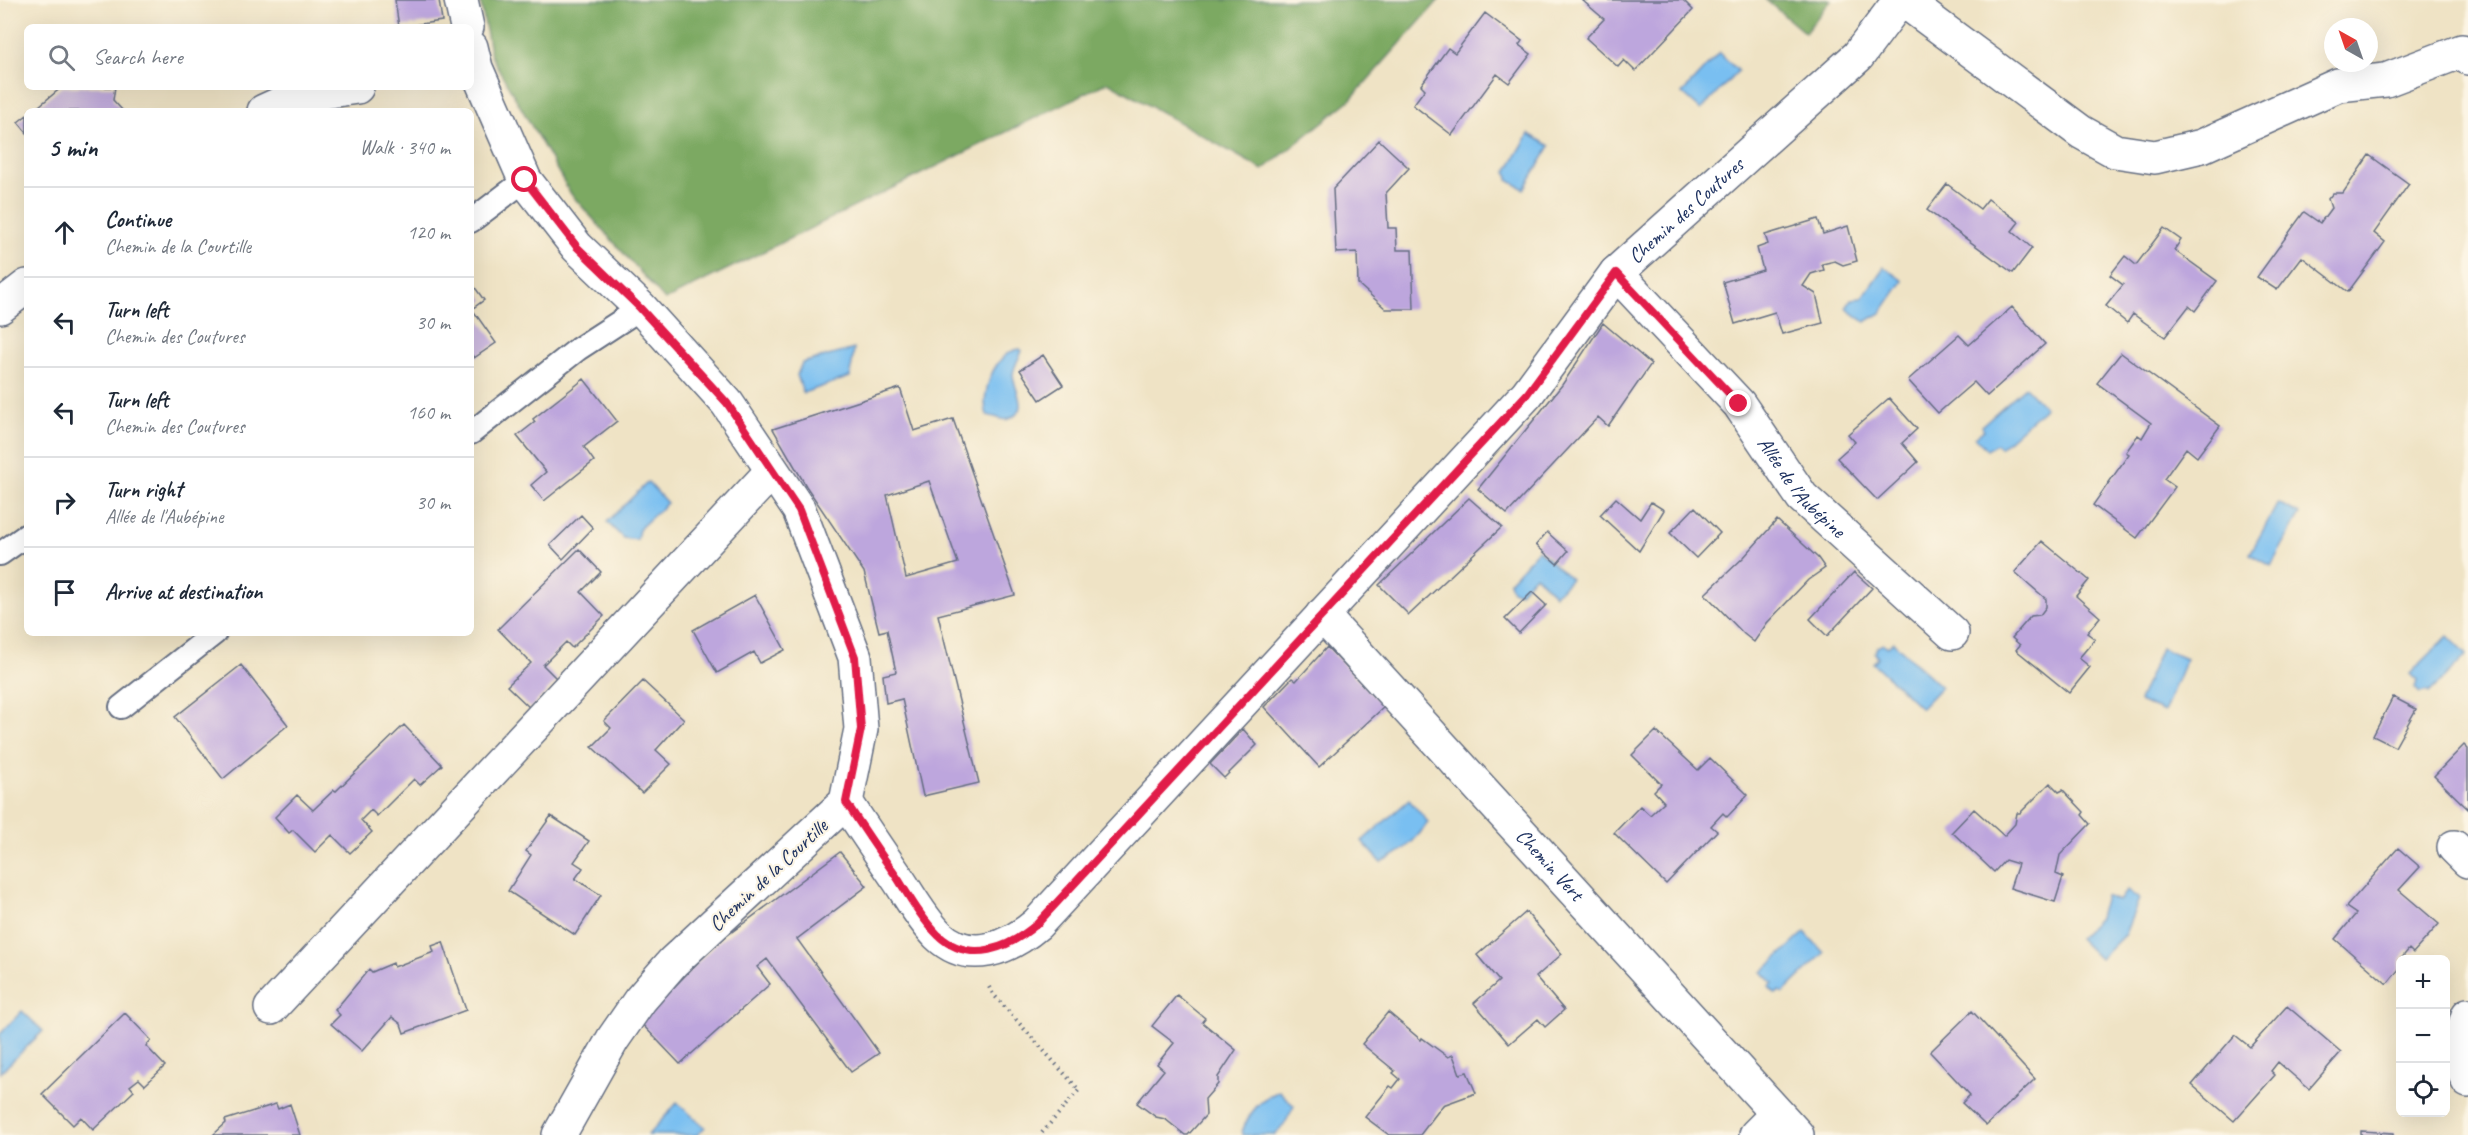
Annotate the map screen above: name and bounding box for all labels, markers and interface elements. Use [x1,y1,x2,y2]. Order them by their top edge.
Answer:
north arrow [2324,18,2378,72]
search box [24,24,474,90]
icon: search [45,41,78,74]
text: Search here [93,43,183,71]
text: 5 min [48,131,97,164]
text: Walk · 340 m [360,135,450,160]
street label: Chemin des Coutures [1623,151,1750,269]
route start [511,166,537,192]
text: Continue [105,206,171,234]
icon: ahead [48,216,81,249]
text: 120 m [407,220,450,245]
text: Chemin de la Courtille [105,234,251,259]
text: Turn left [105,296,169,324]
icon: left [48,306,81,339]
text: 30 m [416,310,450,335]
text: Chemin des Coutures [105,324,245,349]
text: Turn left [105,386,169,414]
route end [1725,390,1751,416]
icon: left [48,396,81,429]
text: 160 m [407,400,450,425]
text: Chemin des Coutures [105,414,245,439]
street label: Allée de l'Aubépine [1752,431,1852,544]
text: Turn right [105,476,182,504]
icon: right [48,486,81,519]
text: 30 m [416,490,450,515]
text: Allée de l'Aubépine [105,504,224,529]
icon: arrive [48,576,81,609]
text: Arrive at destination [105,578,262,606]
street label: Chemin de la Courtille [703,812,834,937]
street label: Chemin Vert [1510,823,1591,908]
map controls [2396,955,2450,1117]
button: + [2396,955,2450,1009]
button: − [2396,1009,2450,1063]
button: locate [2396,1063,2450,1117]

